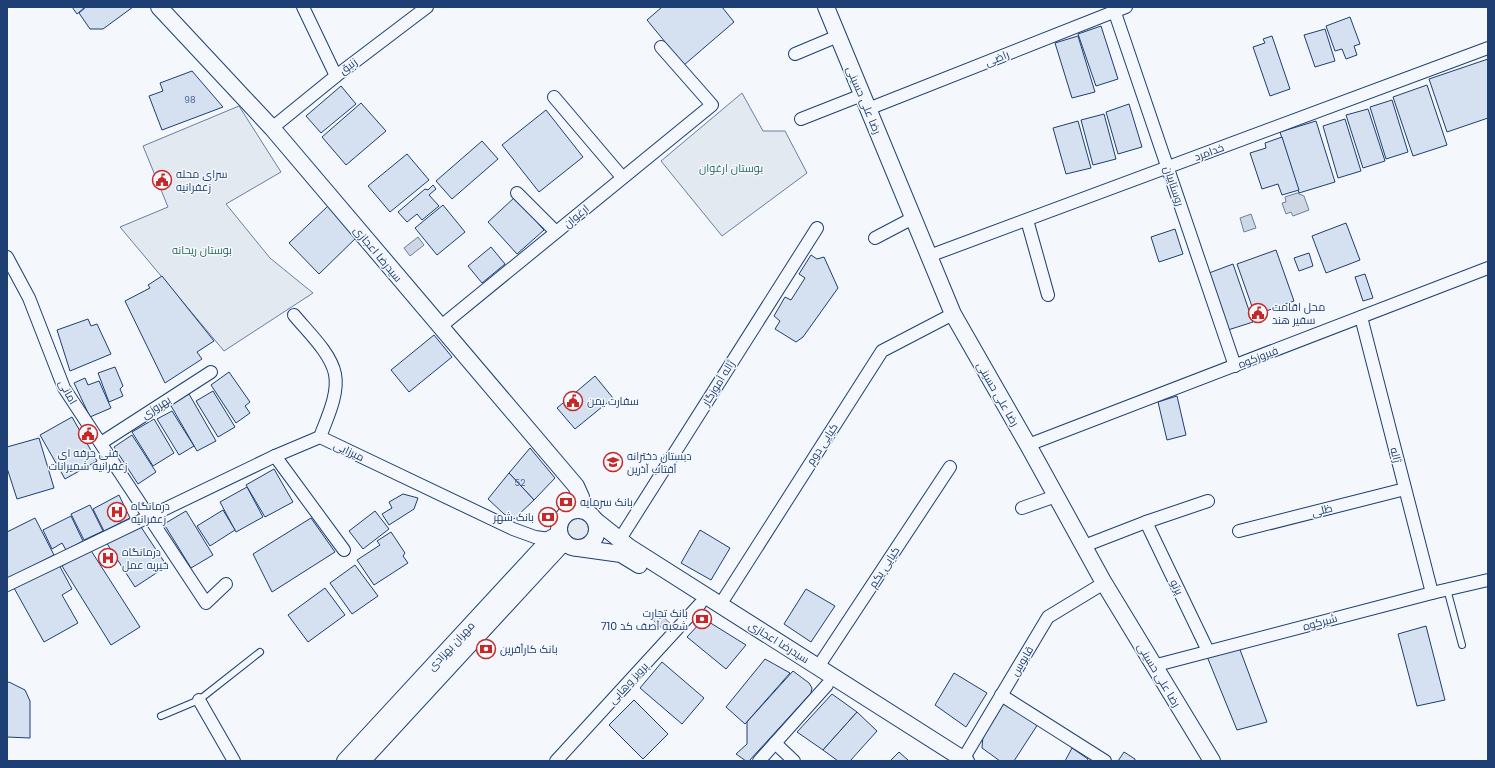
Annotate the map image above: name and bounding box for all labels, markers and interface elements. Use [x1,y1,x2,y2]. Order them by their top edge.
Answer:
street label: راضی [983,46,1011,70]
street label: زنبق [336,54,360,78]
street label: رضا علی حسینی [842,64,886,137]
house number: 98 [184,94,196,106]
street label: خدامرد [1192,139,1226,165]
park label: بوستان ارغوان [699,160,763,176]
street label: روستاییان [1160,164,1188,208]
place label: سرای محله زعفرانیه [176,166,227,195]
public building icon: سرای محله زعفرانیه [151,169,173,191]
street label: ارغوان [560,201,592,231]
street label: سیدرضا اعجازی [350,223,406,285]
park label: بوستان ریحانه [172,242,232,258]
place label: محل اقامت سفیر هند [1272,299,1325,328]
public building icon: محل اقامت سفیر هند [1247,302,1269,324]
street label: فیروزکوه [1236,342,1280,372]
street label: ژاله آموزگار [697,357,738,410]
street label: رضا علی حسینی [973,359,1023,429]
street label: امانی [55,377,81,407]
public building icon: سفارت یمن [562,390,584,412]
street label: بهروزی [138,391,174,422]
place label: سفارت یمن [587,393,639,409]
street label: کیایی دوم [802,420,842,468]
public building icon: فنی حرفه ای زعفرانیه شمیرانات [77,423,99,445]
street label: میرزایی [331,437,367,465]
place label: فنی حرفه ای زعفرانیه شمیرانات [48,445,128,474]
street label: ژاله [1386,446,1406,464]
place label: دبستان دخترانه آفتاب آذرین [627,448,692,477]
school or university icon: دبستان دخترانه آفتاب آذرین [602,451,624,473]
house number: 52 [515,477,525,489]
bank icon: بانک سرمایه [555,491,577,513]
place label: بانک سرمایه [580,494,633,510]
place label: درمانگاه زعفرانیه [131,498,170,527]
street label: ظلی [1310,500,1334,520]
hospital icon: درمانگاه زعفرانیه [106,501,128,523]
bank icon: بانک شهر [537,506,559,528]
place label: بانک شهر [492,509,534,525]
street label: کیایی یکم [865,543,903,591]
place label: درمانگاه خیریه عمل [122,544,169,573]
hospital icon: درمانگاه خیریه عمل [97,547,119,569]
street label: پرتو [1166,577,1188,598]
place label: بانک تجارت شعبه آصف کد 710 [601,605,688,634]
bank icon: بانک تجارت شعبه آصف کد 710 [691,608,713,630]
street label: شیرکوه [1301,610,1339,634]
street label: سیدرضا اعجازی [746,617,812,667]
street label: مهران بهزادی [424,618,478,674]
bank icon: بانک کارآفرین [475,638,497,660]
street label: رضا علی حسینی [1133,640,1185,710]
place label: بانک کارآفرین [500,641,558,657]
street label: قایوس [1007,643,1037,679]
street label: پرویز وهابی [604,658,652,707]

